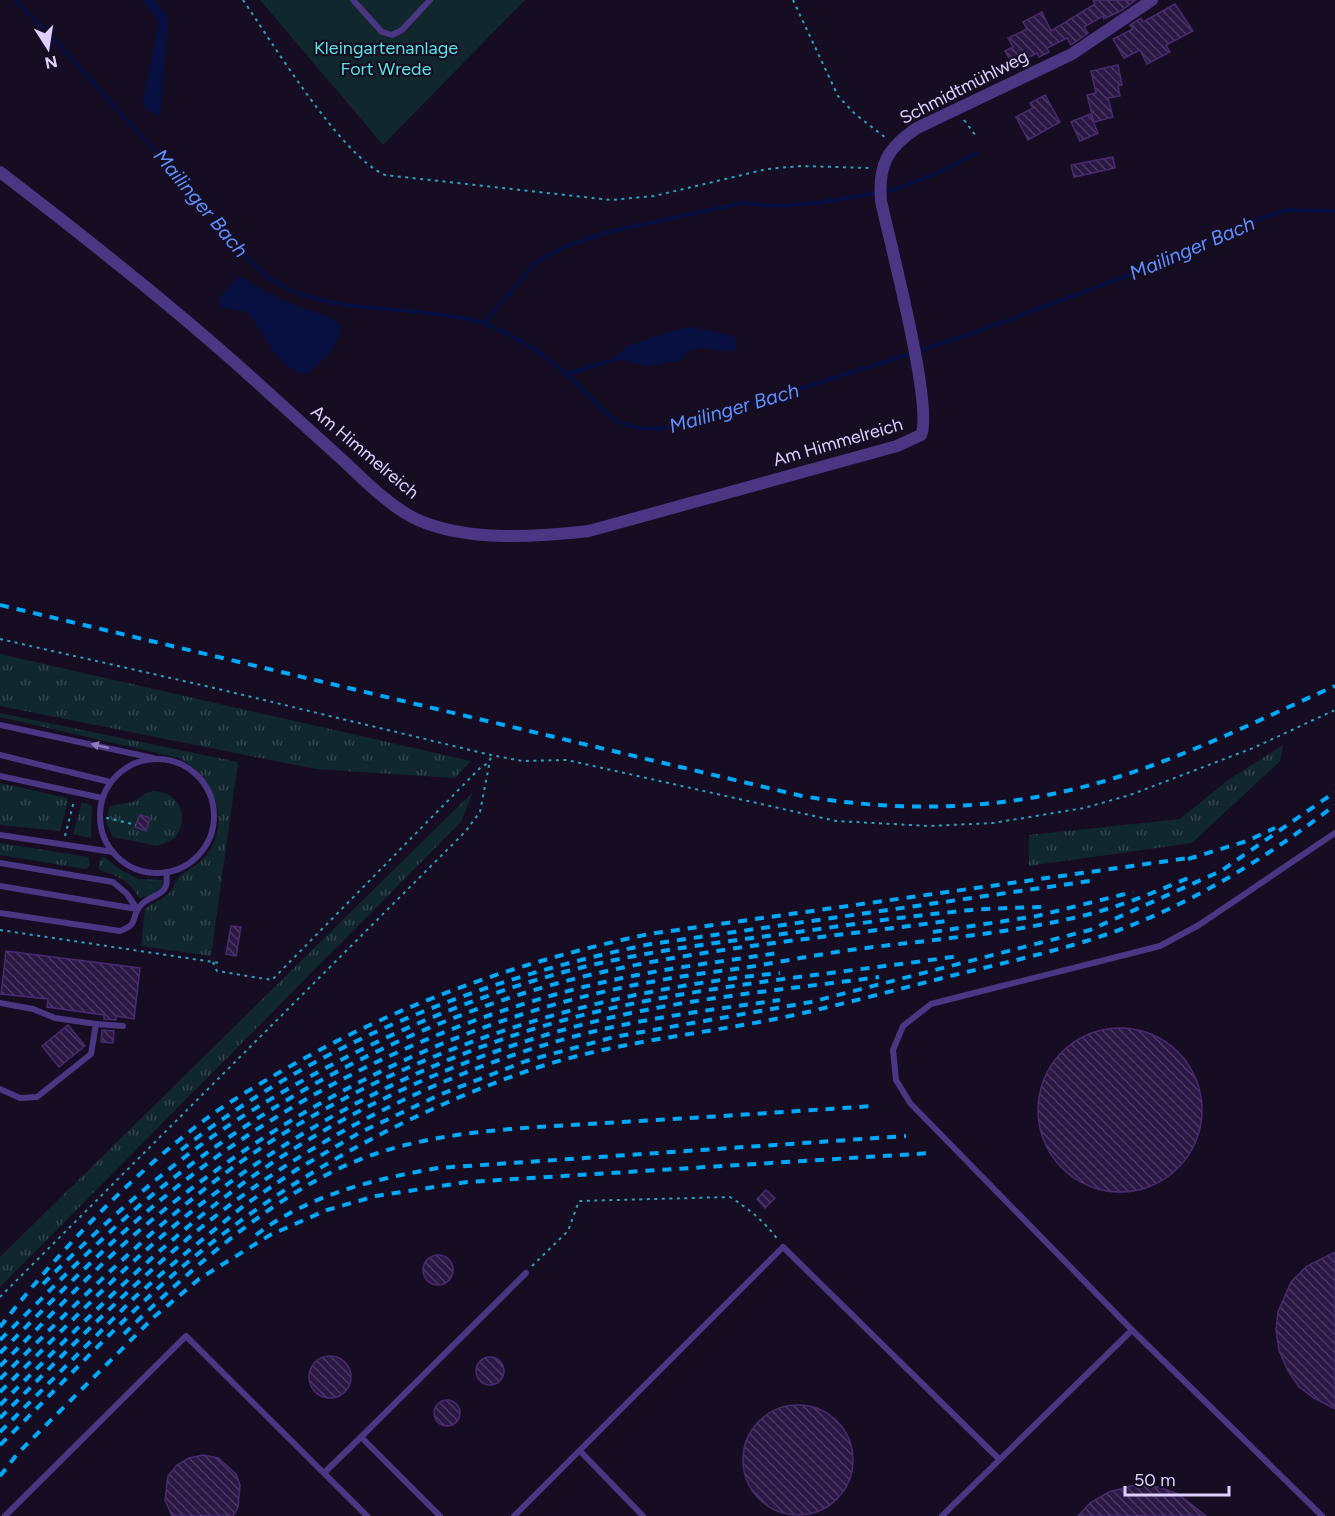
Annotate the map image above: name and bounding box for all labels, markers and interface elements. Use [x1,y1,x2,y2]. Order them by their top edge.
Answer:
north arrow [18,18,78,78]
park label: Kleingartenanlage Fort Wrede [314,37,458,80]
street label: Schmidtmühlweg [896,45,1032,129]
text: N [43,52,59,73]
water label: Mailinger Bach [149,144,253,262]
water label: Mailinger Bach [1126,211,1258,285]
water label: Mailinger Bach [666,378,802,438]
street label: Am Himmelreich [307,401,423,503]
street label: Am Himmelreich [771,413,905,471]
one-way arrow [90,740,109,750]
scale bar [1125,1459,1228,1497]
text: 50 m [1134,1469,1176,1491]

